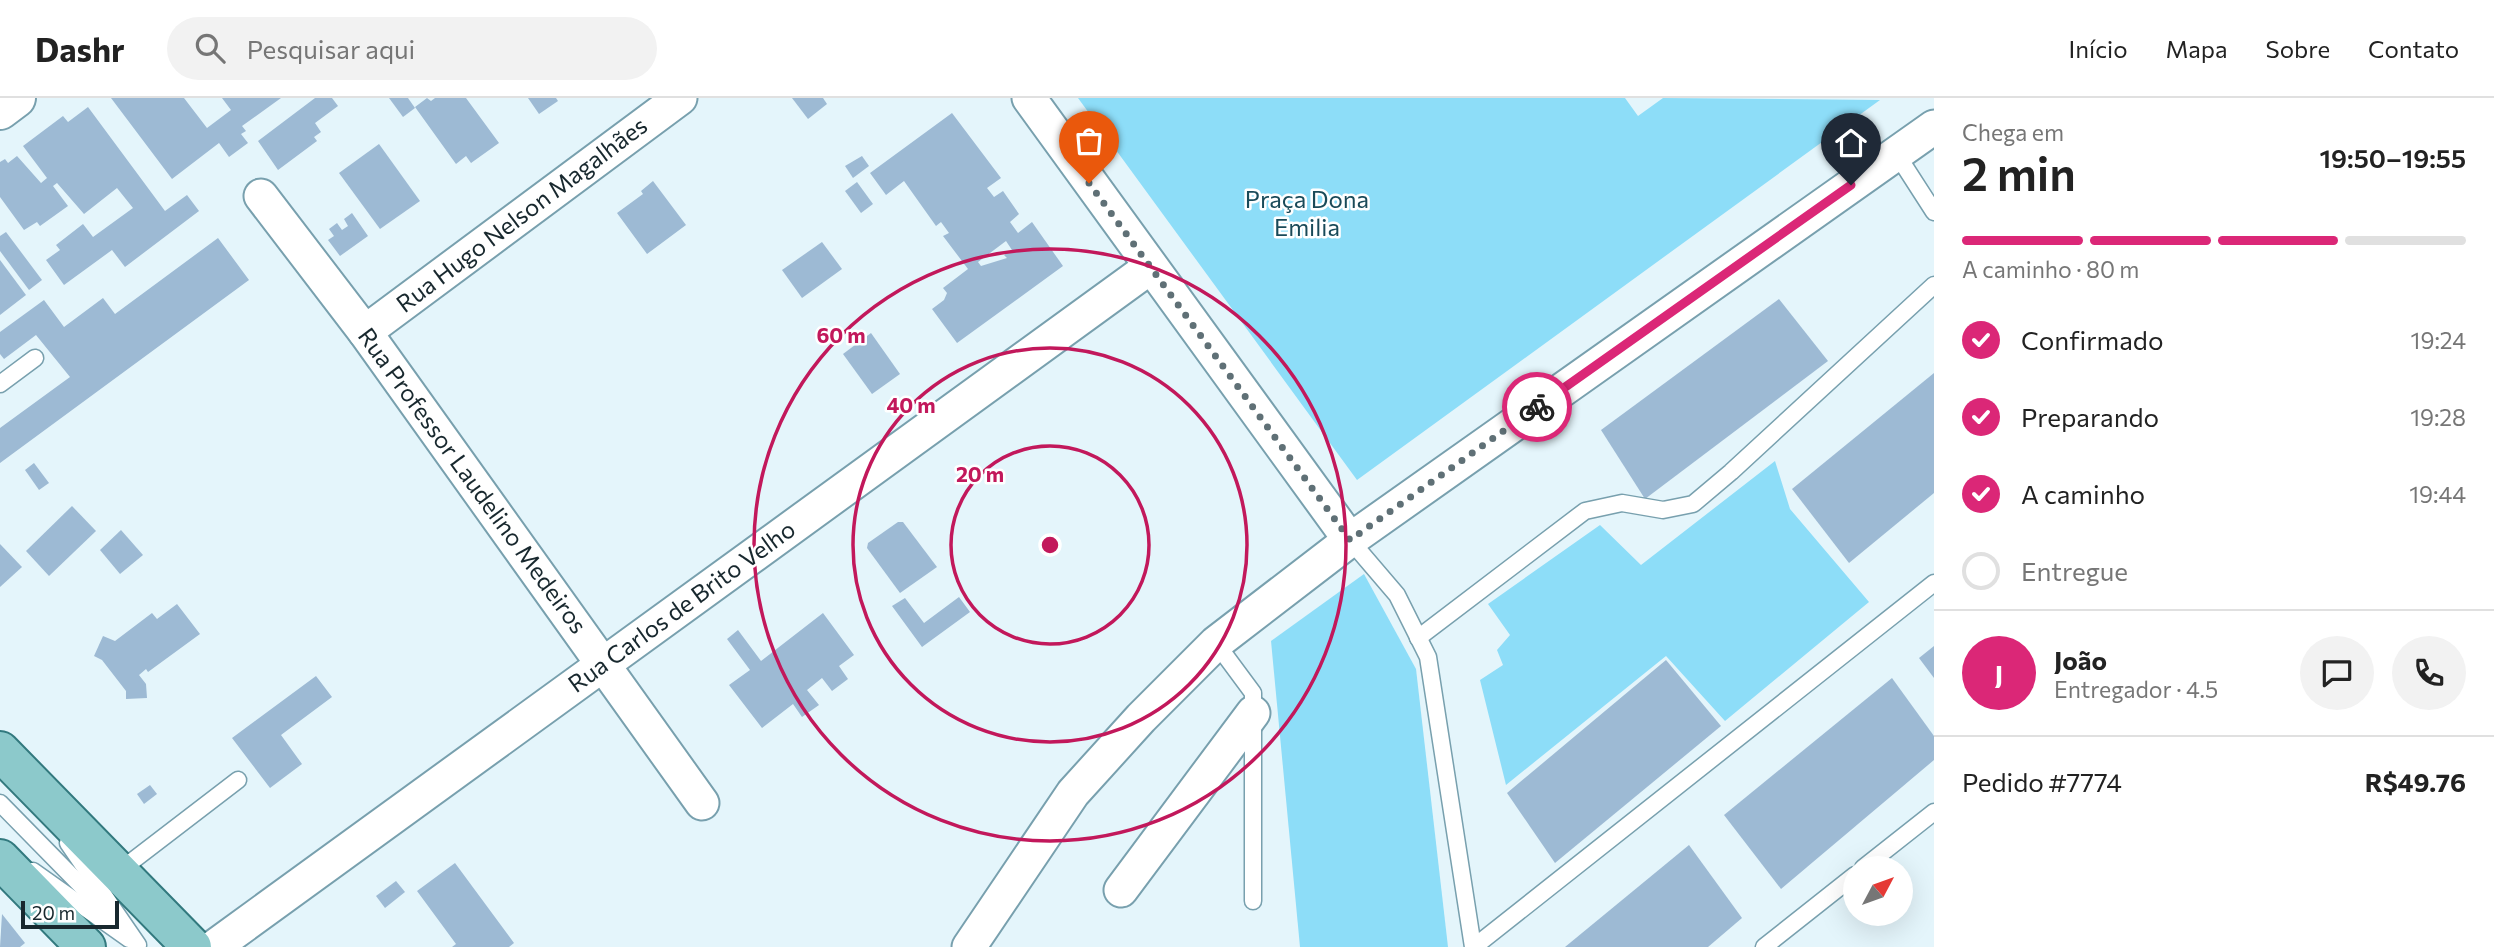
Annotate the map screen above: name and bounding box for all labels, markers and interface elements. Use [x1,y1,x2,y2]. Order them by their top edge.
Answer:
search box [167,17,657,80]
text: Dashr [35,28,125,69]
icon: search [191,29,229,67]
text: Pesquisar aqui [247,33,415,64]
text: Início [2069,34,2128,63]
text: Mapa [2166,34,2228,63]
text: Sobre [2266,34,2330,63]
text: Contato [2368,34,2459,63]
street label: Rua Hugo Nelson Magalhães [390,110,652,318]
pin [1059,111,1119,183]
pin [1821,113,1881,185]
text: Chega em [1962,118,2064,146]
icon: bag [1070,122,1108,160]
icon: home [1832,124,1870,162]
text: 19:50–19:55 [2320,142,2466,173]
text: 2 min [1962,144,2076,200]
park label: Praça Dona Emilia [1245,184,1369,241]
text: A caminho · 80 m [1962,255,2139,283]
icon: check [1962,321,2000,359]
street label: Rua Professor Laudelino Medeiros [353,322,594,638]
text: 60 m [816,322,866,347]
text: Confirmado [2021,324,2163,355]
text: 19:24 [2411,326,2466,354]
courier [1502,372,1572,442]
icon: bike [1518,388,1556,426]
text: 40 m [886,392,936,417]
icon: check [1962,398,2000,436]
text: Preparando [2021,401,2159,432]
text: 19:28 [2410,403,2466,431]
text: 20 m [956,461,1004,486]
icon: check [1962,475,2000,513]
text: A caminho [2021,478,2145,509]
text: 19:44 [2409,480,2466,508]
street label: Rua Carlos de Brito Velho [562,514,800,698]
centre of rings [1038,533,1062,557]
text: Entregue [2021,555,2128,586]
button: chat [2300,636,2374,710]
button: phone [2392,636,2466,710]
text: João [2054,644,2107,675]
text: J [1995,658,2003,689]
text: Entregador · 4.5 [2054,675,2218,703]
text: Pedido #7774 [1962,766,2122,797]
text: R$49.76 [2365,766,2466,797]
north arrow [1843,856,1913,926]
map controls [1843,856,1913,926]
scale bar [21,898,119,930]
text: 20 m [32,901,75,924]

